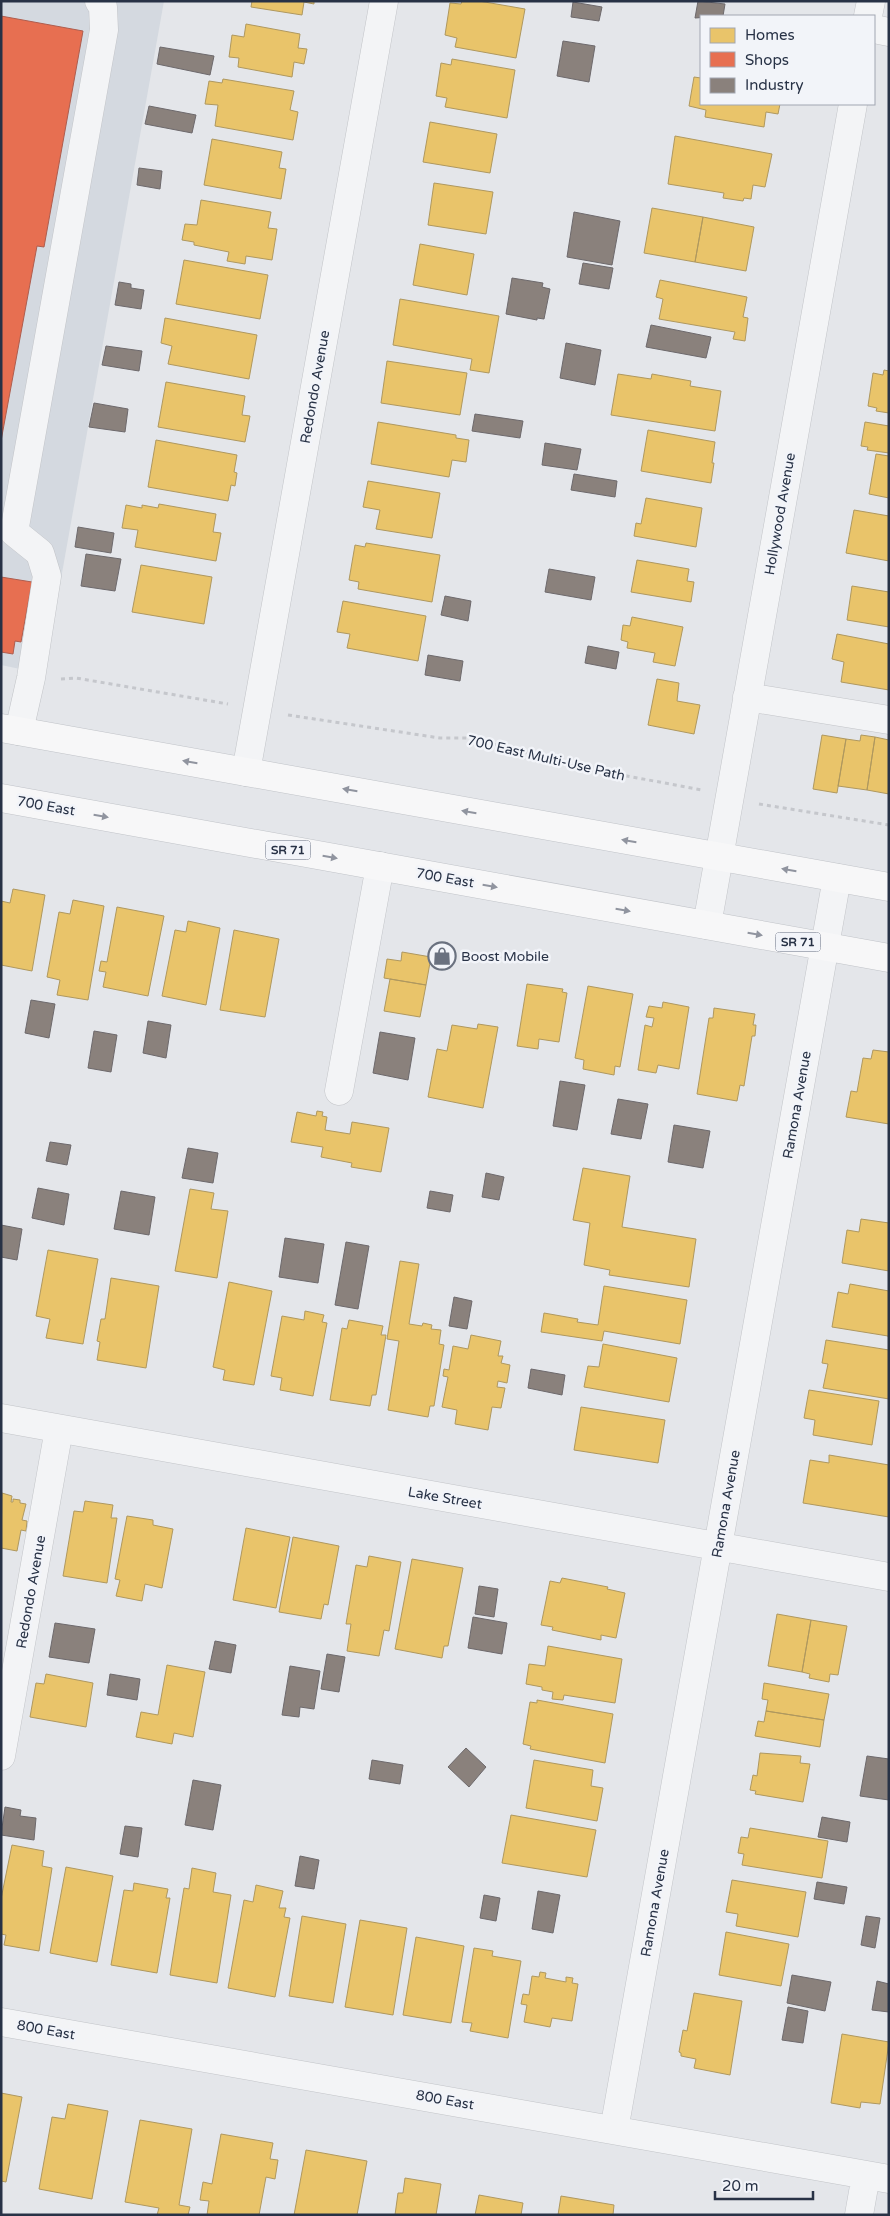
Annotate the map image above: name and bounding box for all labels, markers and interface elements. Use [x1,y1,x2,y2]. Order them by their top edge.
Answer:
legend [700,15,875,105]
text: Homes [745,26,795,44]
text: Shops [745,51,789,69]
text: Industry [745,76,804,94]
street label: Redondo Avenue [297,329,333,445]
street label: Hollywood Avenue [761,451,799,577]
street label: 700 East Multi-Use Path [465,732,627,784]
one-way arrow [181,757,197,765]
one-way arrow [341,786,357,794]
street label: 700 East [16,793,77,820]
one-way arrow [461,807,477,815]
one-way arrow [93,813,109,821]
one-way arrow [621,836,637,844]
road number: SR 71 [266,840,310,860]
one-way arrow [322,854,338,862]
street label: 700 East [415,865,476,892]
one-way arrow [781,865,797,873]
one-way arrow [482,883,498,891]
one-way arrow [615,907,631,915]
one-way arrow [747,930,763,938]
road number: SR 71 [776,932,820,952]
shop icon: Boost Mobile [427,941,457,971]
place label: Boost Mobile [461,948,549,965]
street label: Ramona Avenue [779,1050,815,1160]
street label: Ramona Avenue [708,1449,744,1559]
street label: Lake Street [407,1483,484,1513]
street label: Redondo Avenue [13,1534,49,1650]
street label: Ramona Avenue [637,1848,673,1958]
street label: 800 East [16,2017,77,2044]
street label: 800 East [415,2087,476,2114]
scale bar [715,2168,812,2200]
text: 20 m [722,2177,759,2195]

